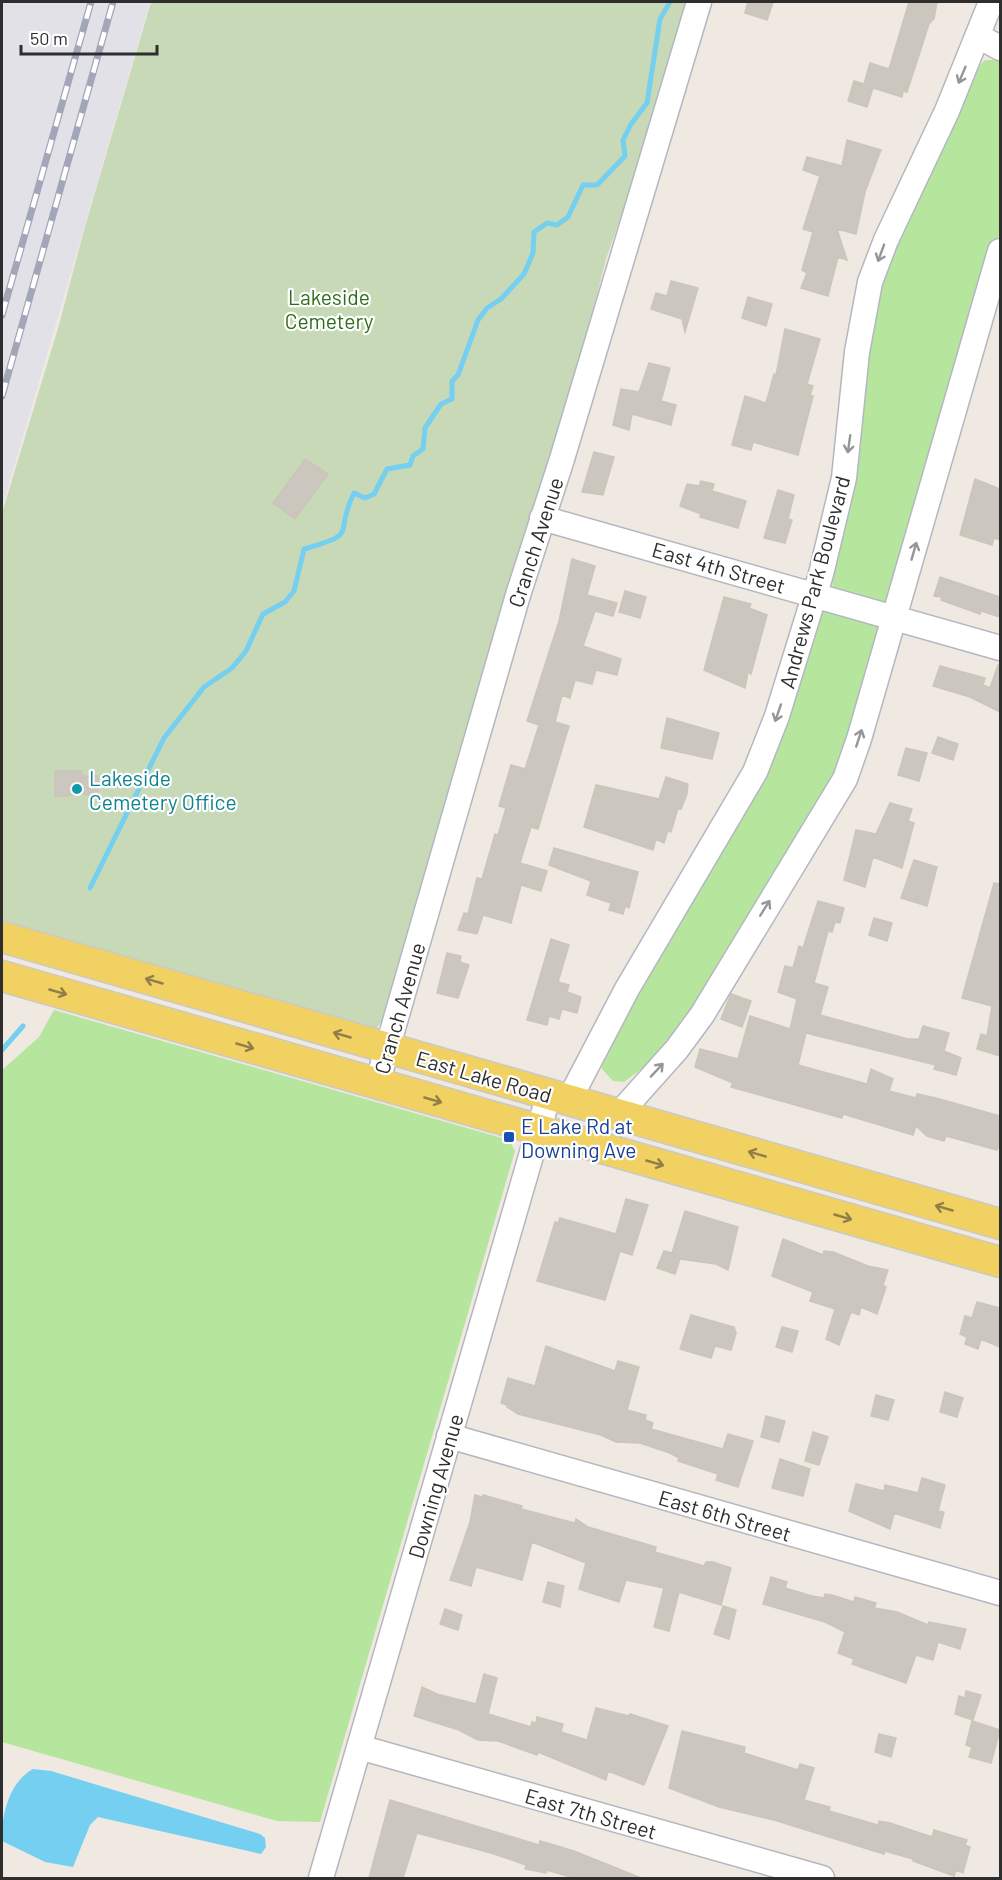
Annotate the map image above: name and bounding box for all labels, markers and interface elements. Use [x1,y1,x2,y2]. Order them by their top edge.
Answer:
scale bar [21,18,158,56]
text: 50 m [30,27,68,49]
one-way arrow [956,66,967,84]
one-way arrow [875,243,886,262]
park label: Lakeside Cemetery [285,284,374,333]
one-way arrow [843,434,854,453]
street label: Andrews Park Boulevard [774,473,854,691]
street label: Cranch Avenue [502,474,568,610]
street label: East 4th Street [649,536,789,598]
one-way arrow [909,542,920,561]
one-way arrow [771,703,782,722]
one-way arrow [854,729,865,748]
place label: Lakeside Cemetery Office [89,765,237,814]
marker: Lakeside Cemetery Office [70,782,84,796]
one-way arrow [759,900,772,917]
street label: Cranch Avenue [368,939,430,1077]
one-way arrow [145,975,164,986]
one-way arrow [48,987,67,998]
one-way arrow [333,1029,352,1040]
one-way arrow [235,1041,254,1052]
street label: East Lake Road [413,1045,555,1107]
one-way arrow [650,1063,664,1078]
one-way arrow [423,1095,442,1106]
place label: E Lake Rd at Downing Ave [521,1113,637,1162]
marker: E Lake Rd at Downing Ave [502,1130,516,1144]
one-way arrow [748,1148,767,1159]
one-way arrow [645,1158,664,1169]
one-way arrow [935,1201,954,1213]
one-way arrow [833,1212,852,1223]
street label: Downing Avenue [402,1411,468,1561]
street label: East 6th Street [656,1484,794,1546]
street label: East 7th Street [522,1782,660,1844]

